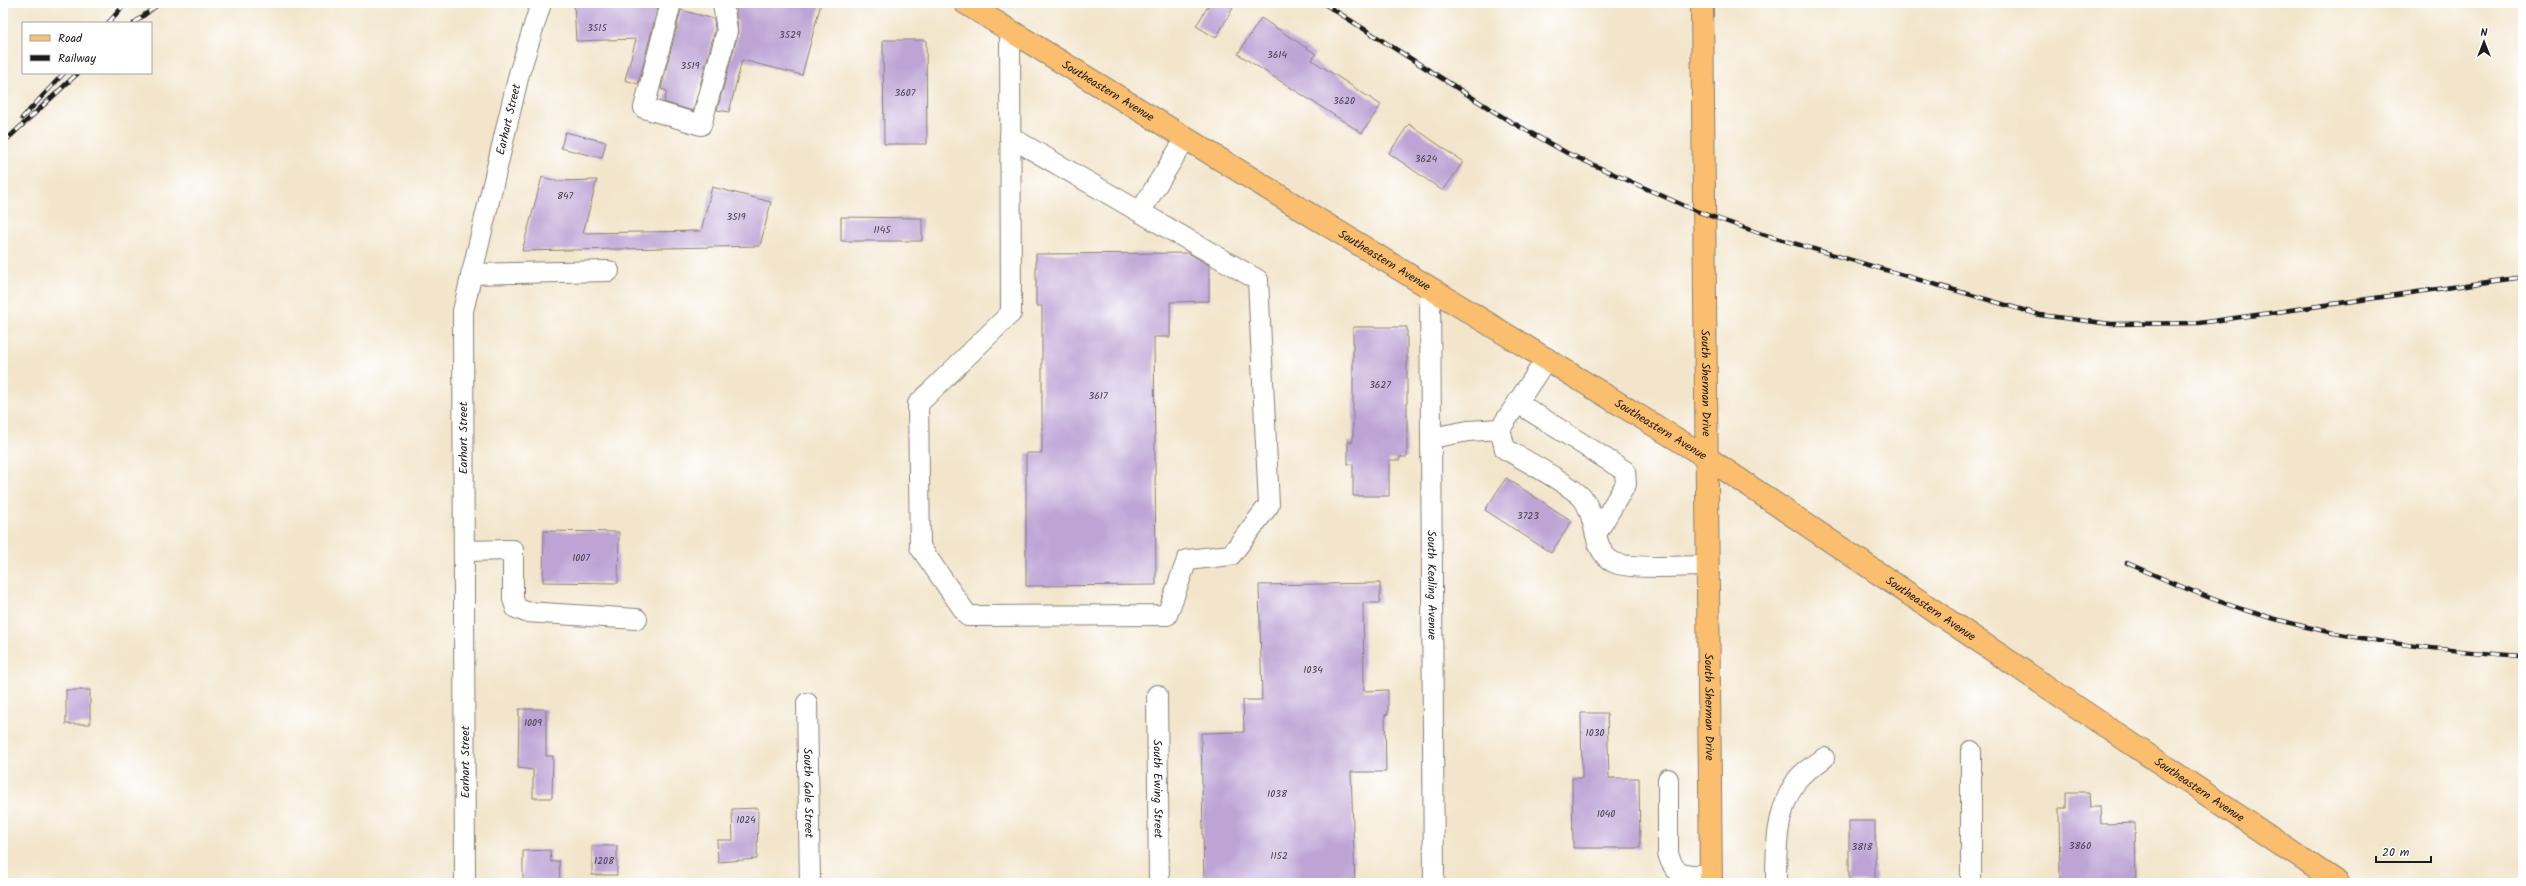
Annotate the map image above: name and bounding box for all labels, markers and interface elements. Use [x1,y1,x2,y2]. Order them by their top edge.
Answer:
house number: 3515 [587,20,607,36]
legend [22,22,152,74]
north arrow [2464,22,2504,62]
text: N [2481,24,2488,42]
house number: 3529 [779,27,801,43]
text: Road [58,29,83,48]
house number: 3614 [1267,47,1287,63]
text: Railway [58,49,96,68]
street label: Southeastern Avenue [1058,56,1158,127]
house number: 3519 [680,58,700,74]
street label: Earhart Street [491,82,526,157]
house number: 3607 [895,85,916,101]
house number: 3620 [1333,93,1355,109]
house number: 3624 [1415,151,1438,167]
house number: 847 [557,188,573,204]
house number: 3519 [726,209,746,225]
house number: 1145 [873,222,891,238]
street label: Southeastern Avenue [1334,225,1435,296]
street label: South Sherman Drive [1695,329,1715,437]
house number: 3627 [1369,377,1391,393]
house number: 3617 [1088,388,1108,404]
street label: Southeastern Avenue [1611,394,1711,466]
street label: Earhart Street [454,401,473,474]
house number: 3723 [1517,508,1539,524]
street label: South Kealing Avenue [1422,530,1441,641]
house number: 1007 [572,550,590,566]
street label: Southeastern Avenue [1881,572,1980,647]
street label: South Sherman Drive [1699,653,1719,761]
house number: 1034 [1303,662,1323,678]
house number: 1009 [524,715,542,731]
street label: Earhart Street [456,725,475,798]
house number: 1030 [1586,725,1604,741]
street label: South Ewing Street [1147,739,1168,839]
street label: South Gale Street [798,748,818,839]
street label: Southeastern Avenue [2150,753,2249,828]
house number: 1038 [1267,786,1288,802]
house number: 1040 [1597,806,1615,822]
house number: 1024 [736,812,756,828]
house number: 3860 [2069,838,2091,854]
scale bar [2376,838,2431,864]
house number: 3818 [1852,839,1873,855]
text: 20 m [2382,843,2410,862]
house number: 1152 [1270,848,1288,864]
house number: 1208 [594,853,615,869]

